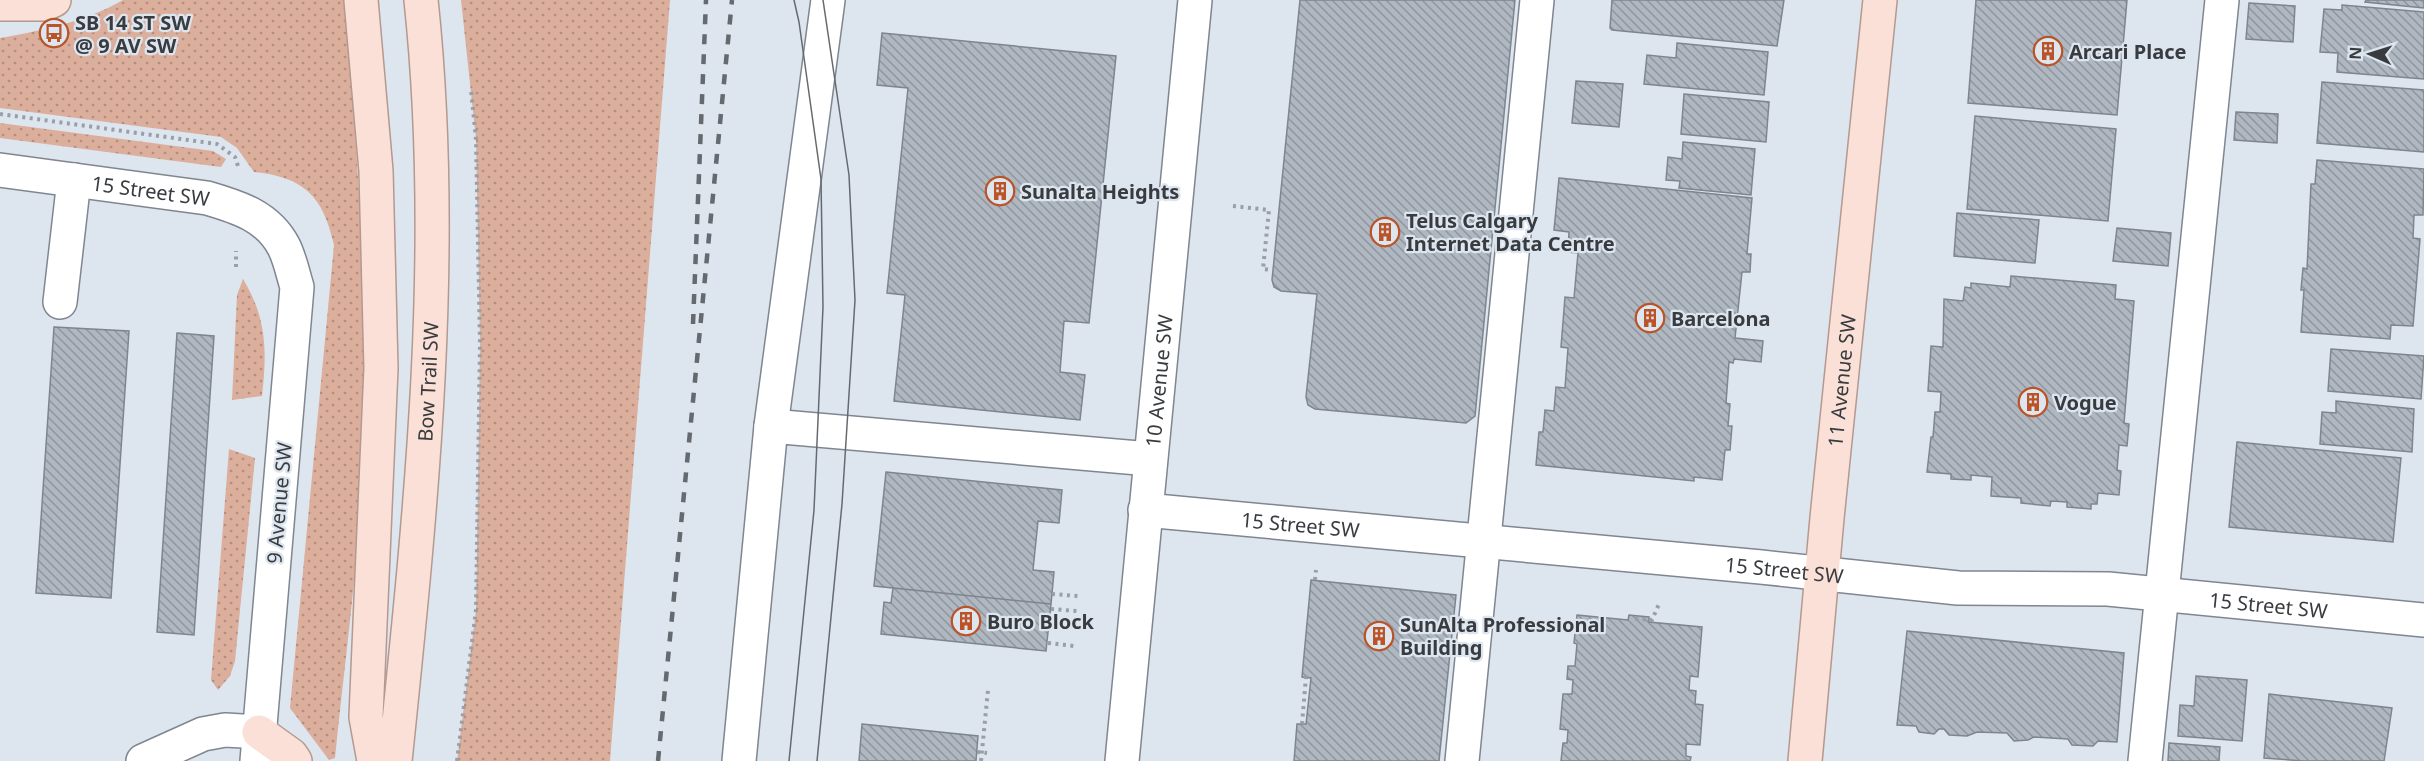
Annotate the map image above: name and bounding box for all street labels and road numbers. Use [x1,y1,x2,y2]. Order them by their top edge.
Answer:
street label: 15 Street SW [90,169,212,212]
street label: 10 Avenue SW [1139,313,1178,448]
street label: 11 Avenue SW [1821,313,1861,448]
street label: Bow Trail SW [411,321,444,442]
street label: 9 Avenue SW [260,441,298,565]
street label: 15 Street SW [1240,505,1361,543]
street label: 15 Street SW [1724,550,1845,589]
street label: 15 Street SW [2208,586,2329,624]

